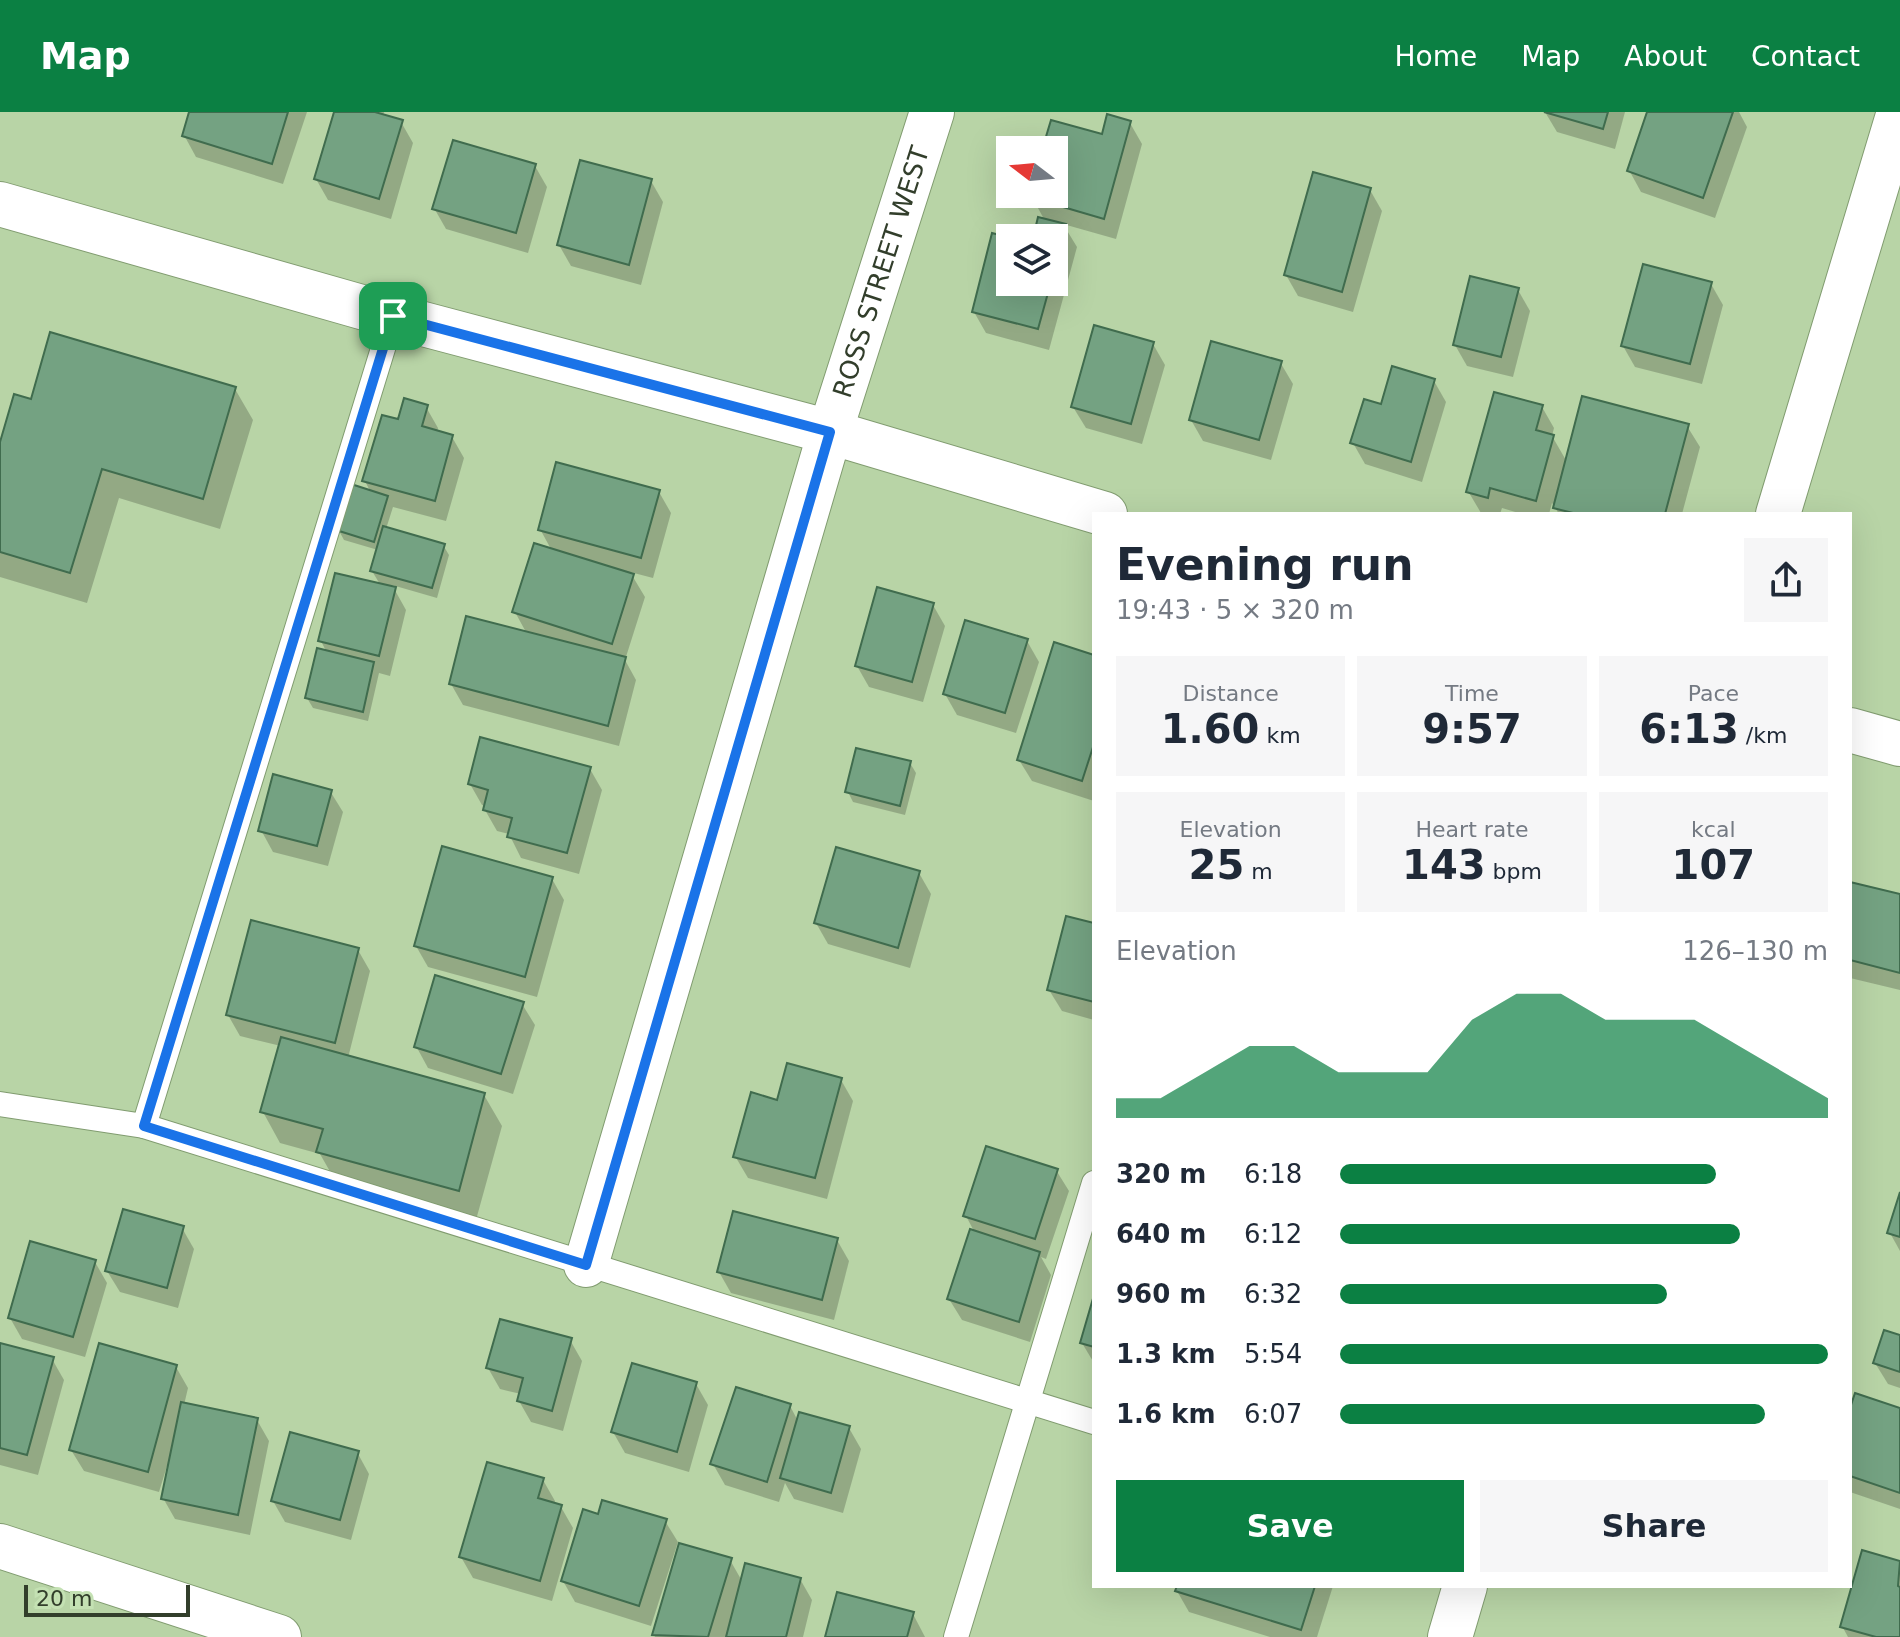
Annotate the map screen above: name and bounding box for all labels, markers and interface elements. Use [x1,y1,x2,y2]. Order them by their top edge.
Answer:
text: Map [40,34,131,78]
text: Home [1394,40,1477,73]
text: Map [1521,40,1580,73]
text: About [1624,40,1707,73]
text: Contact [1751,40,1860,73]
north arrow [996,136,1068,208]
map controls [996,136,1068,296]
street label: ROSS STREET WEST [827,143,935,401]
button: layers [996,224,1068,296]
pin [359,282,427,350]
icon: arrive [371,294,415,338]
button: share [1744,538,1828,622]
text: Evening run [1116,539,1413,590]
text: 19:43 · 5 × 320 m [1116,595,1354,625]
text: Distance [1183,681,1279,706]
text: Time [1445,681,1499,706]
text: Pace [1688,681,1739,706]
text: 1.60 [1161,706,1259,752]
text: 9:57 [1422,706,1522,752]
text: 6:13 [1639,706,1739,752]
text: km [1259,723,1301,748]
text: /km [1739,723,1787,748]
text: Elevation [1180,817,1282,842]
text: Heart rate [1416,817,1528,842]
text: kcal [1691,817,1736,842]
text: 25 [1189,842,1244,888]
text: 143 [1402,842,1486,888]
text: 107 [1672,842,1755,888]
text: m [1244,859,1273,884]
text: bpm [1486,859,1542,884]
text: Elevation [1116,936,1237,966]
text: 126–130 m [1682,936,1828,966]
text: 320 m [1116,1159,1206,1189]
text: 6:18 [1244,1159,1302,1189]
text: 640 m [1116,1219,1206,1249]
text: 6:12 [1244,1219,1302,1249]
text: 960 m [1116,1279,1206,1309]
text: 6:32 [1244,1279,1302,1309]
text: 1.3 km [1116,1339,1216,1369]
text: 5:54 [1244,1339,1302,1369]
text: 1.6 km [1116,1399,1216,1429]
text: 6:07 [1244,1399,1302,1429]
button: Save [1116,1480,1464,1572]
button: Share [1480,1480,1828,1572]
scale bar [24,1581,190,1617]
text: 20 m [36,1586,92,1611]

